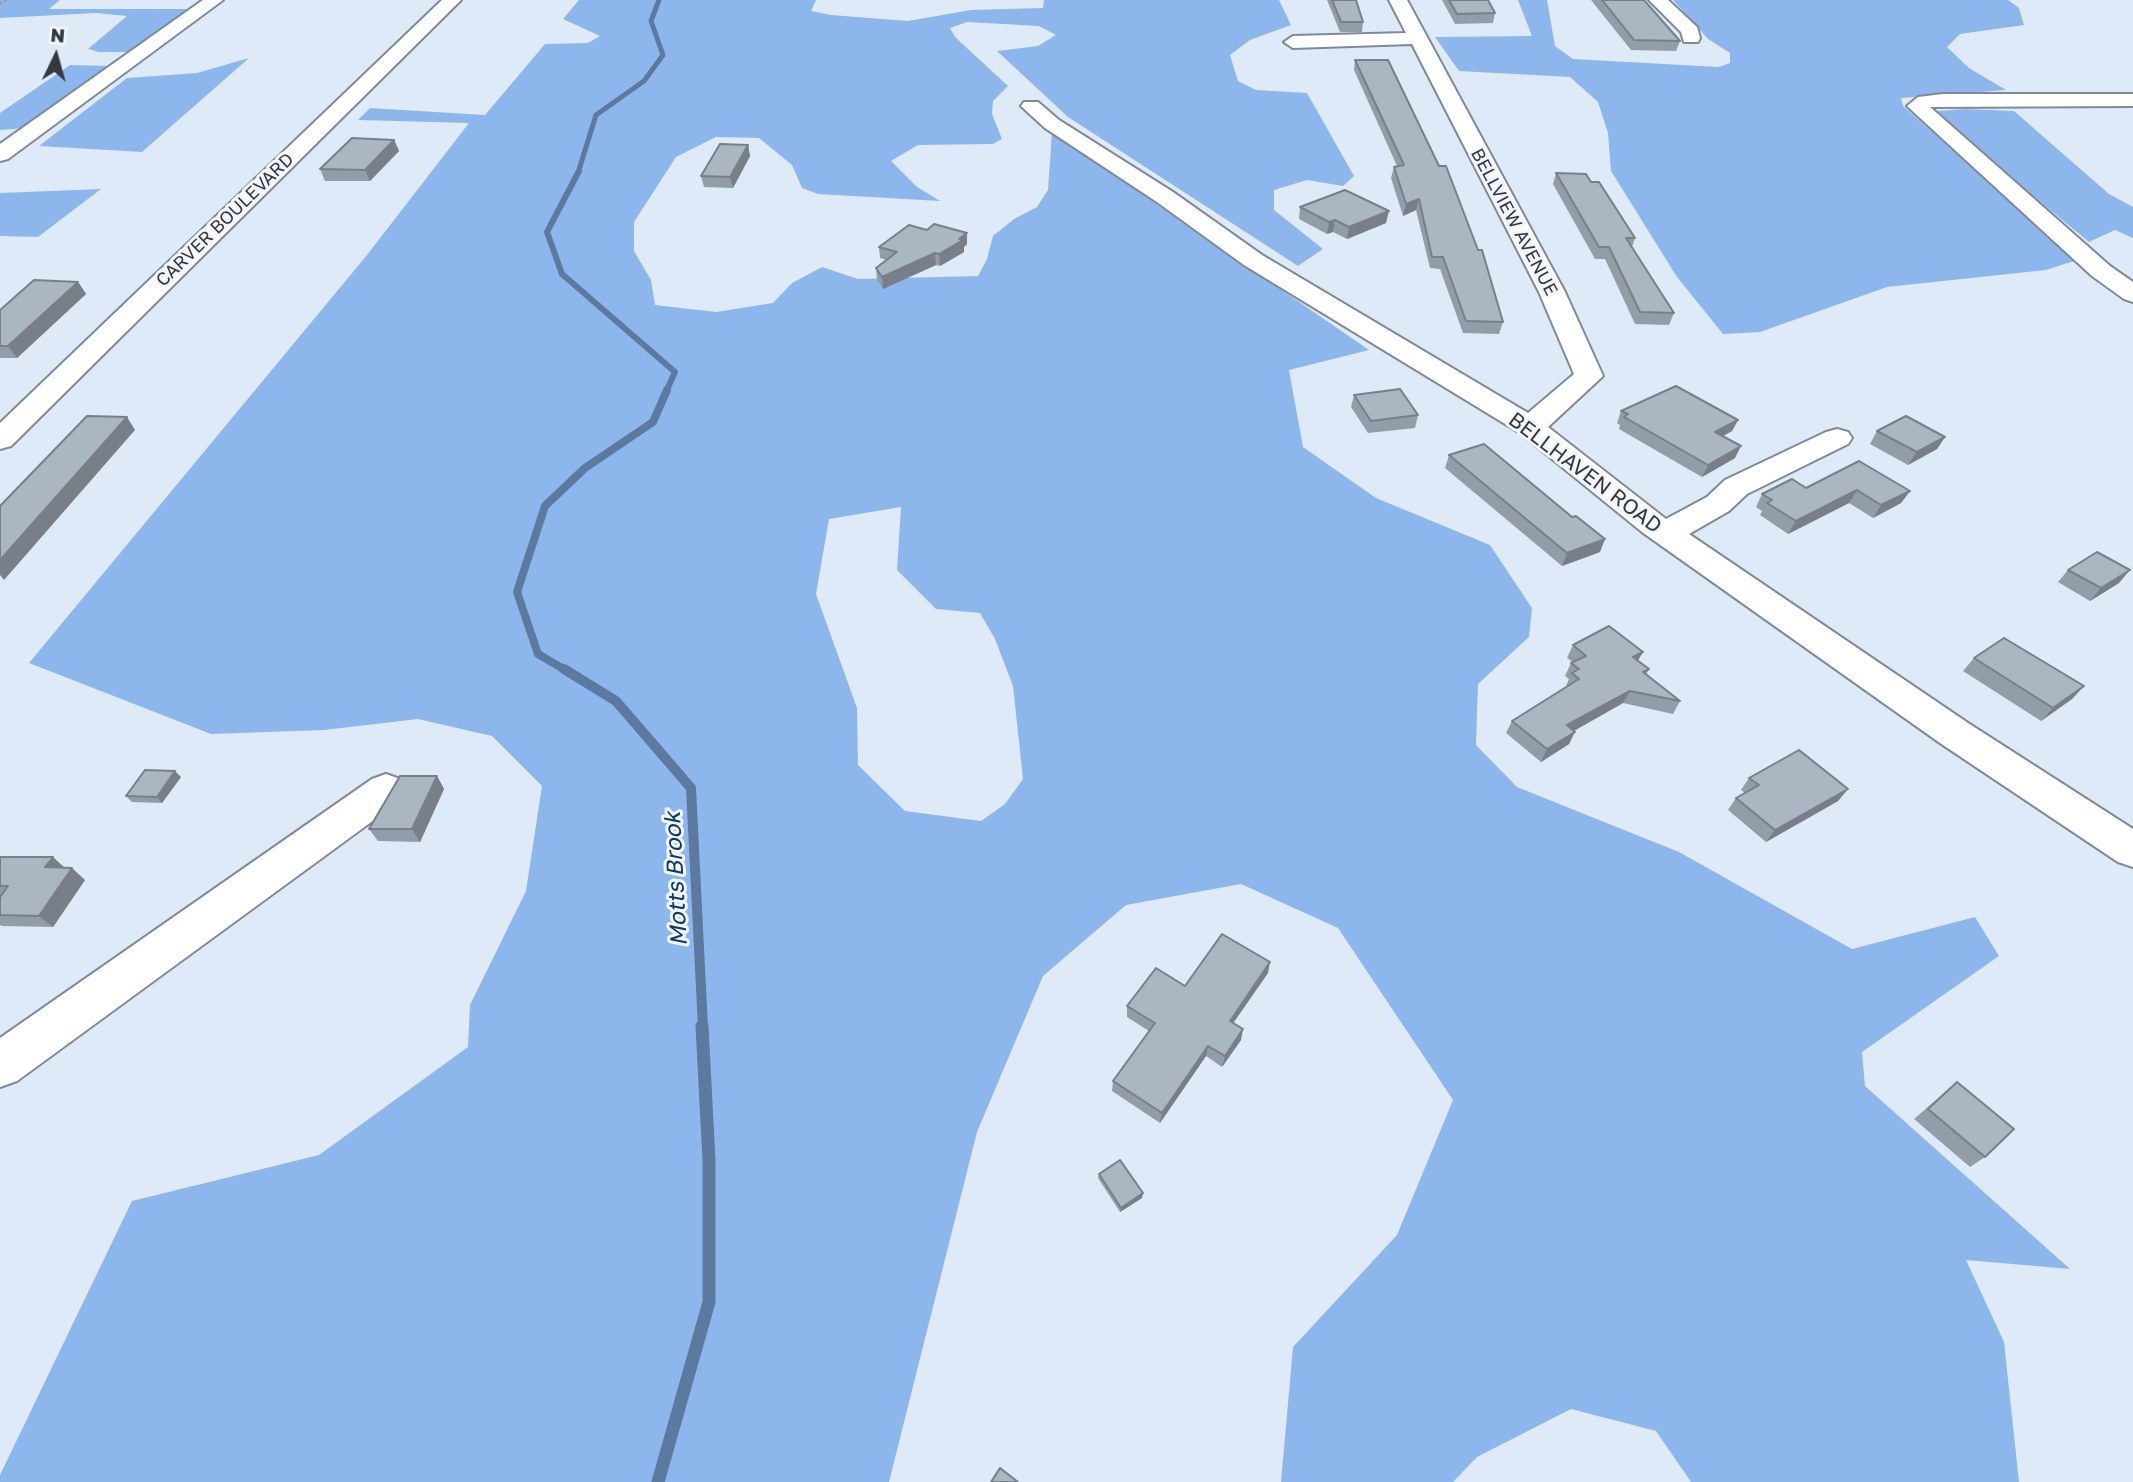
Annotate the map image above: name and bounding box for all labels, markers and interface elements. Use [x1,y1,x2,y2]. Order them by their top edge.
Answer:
north arrow [21,21,91,91]
text: N [50,22,66,47]
street label: BELLVIEW AVENUE [1466,145,1562,299]
street label: CARVER BOULEVARD [152,149,298,291]
street label: BELLHAVEN ROAD [1503,407,1667,539]
water label: Motts Brook [659,811,693,947]

